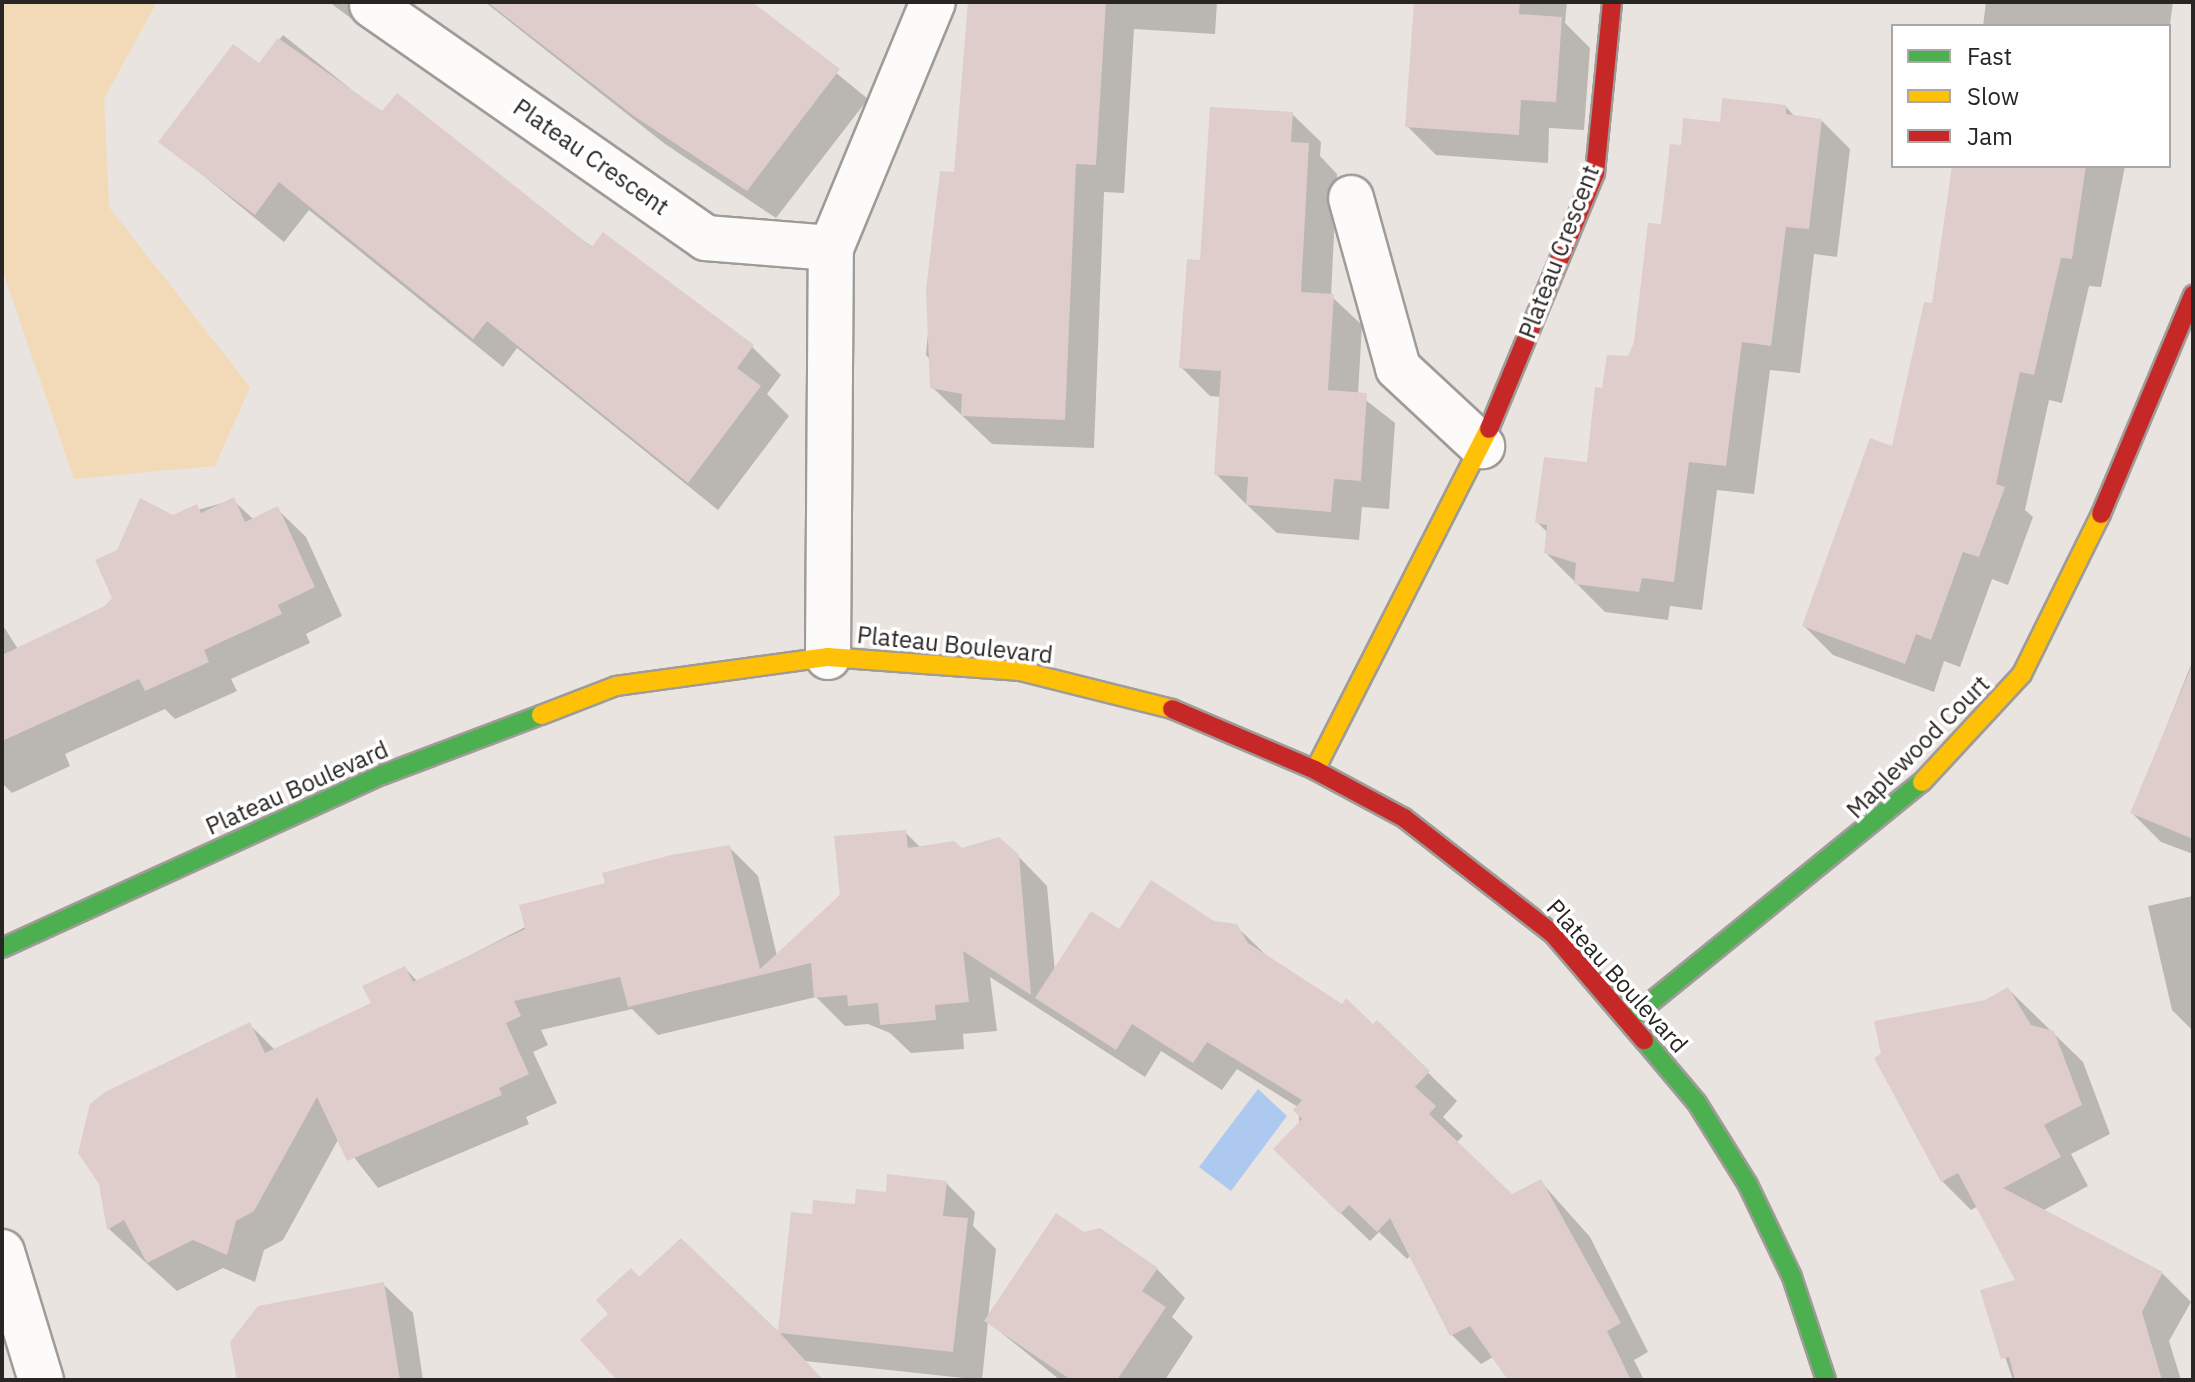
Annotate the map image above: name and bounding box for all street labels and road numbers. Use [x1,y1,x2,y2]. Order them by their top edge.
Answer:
street label: Plateau Crescent [508,93,674,221]
street label: Plateau Crescent [1513,161,1605,343]
street label: Plateau Boulevard [856,620,1054,670]
street label: Maplewood Court [1841,670,1995,824]
street label: Plateau Boulevard [201,735,393,841]
street label: Plateau Boulevard [1540,893,1694,1059]

